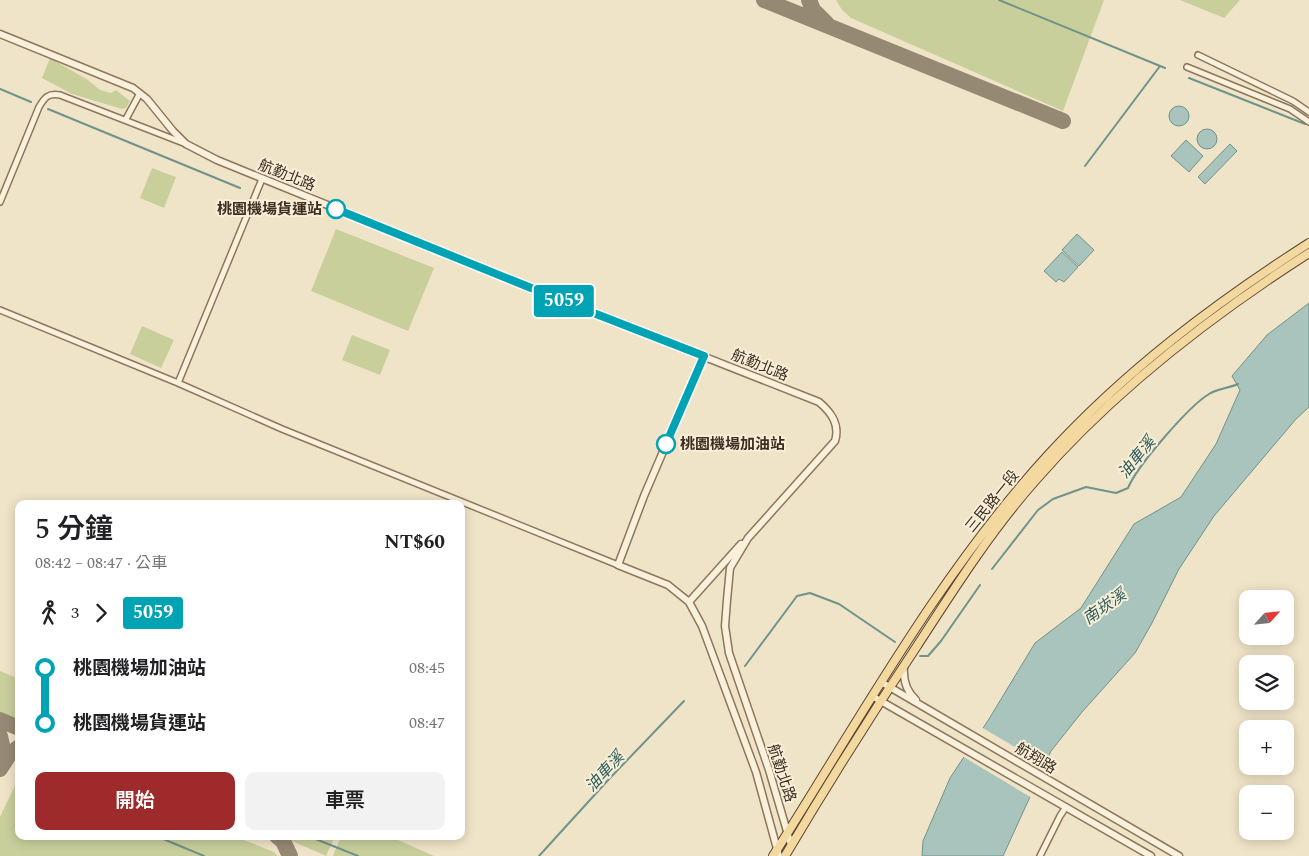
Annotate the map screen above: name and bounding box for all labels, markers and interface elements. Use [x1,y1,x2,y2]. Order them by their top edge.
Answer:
street label: 航勤北路 [255,154,319,197]
place label: 桃園機場貨運站 [217,198,322,221]
marker: 桃園機場貨運站 [326,199,346,219]
line badge: 5059 [529,285,599,317]
text: 5059 [544,287,584,314]
street label: 航勤北路 [728,344,792,387]
water label: 油車溪 [1112,430,1162,484]
place label: 桃園機場加油站 [680,433,785,456]
marker: 桃園機場加油站 [656,434,676,454]
street label: 三民路一段 [960,465,1025,538]
text: 5 分鐘 [35,508,113,551]
text: NT$60 [384,528,445,557]
text: 08:42 – 08:47 · 公車 [35,551,167,575]
water label: 南崁溪 [1078,582,1133,630]
north arrow [1239,590,1294,645]
map controls [1239,590,1294,840]
icon: walk [35,599,63,627]
icon: forward [87,599,115,627]
text: 5059 [133,599,173,626]
text: 3 [71,601,79,625]
text: 桃園機場加油站 [73,654,206,683]
button: layers [1239,655,1294,710]
text: 08:45 [409,656,445,680]
text: 桃園機場貨運站 [73,709,206,738]
text: 08:47 [409,711,445,735]
button: + [1239,720,1294,775]
street label: 航翔路 [1011,737,1061,780]
street label: 航勤北路 [761,741,802,805]
water label: 油車溪 [580,744,631,797]
button: 開始 [35,772,235,830]
button: 車票 [245,772,445,830]
button: − [1239,785,1294,840]

